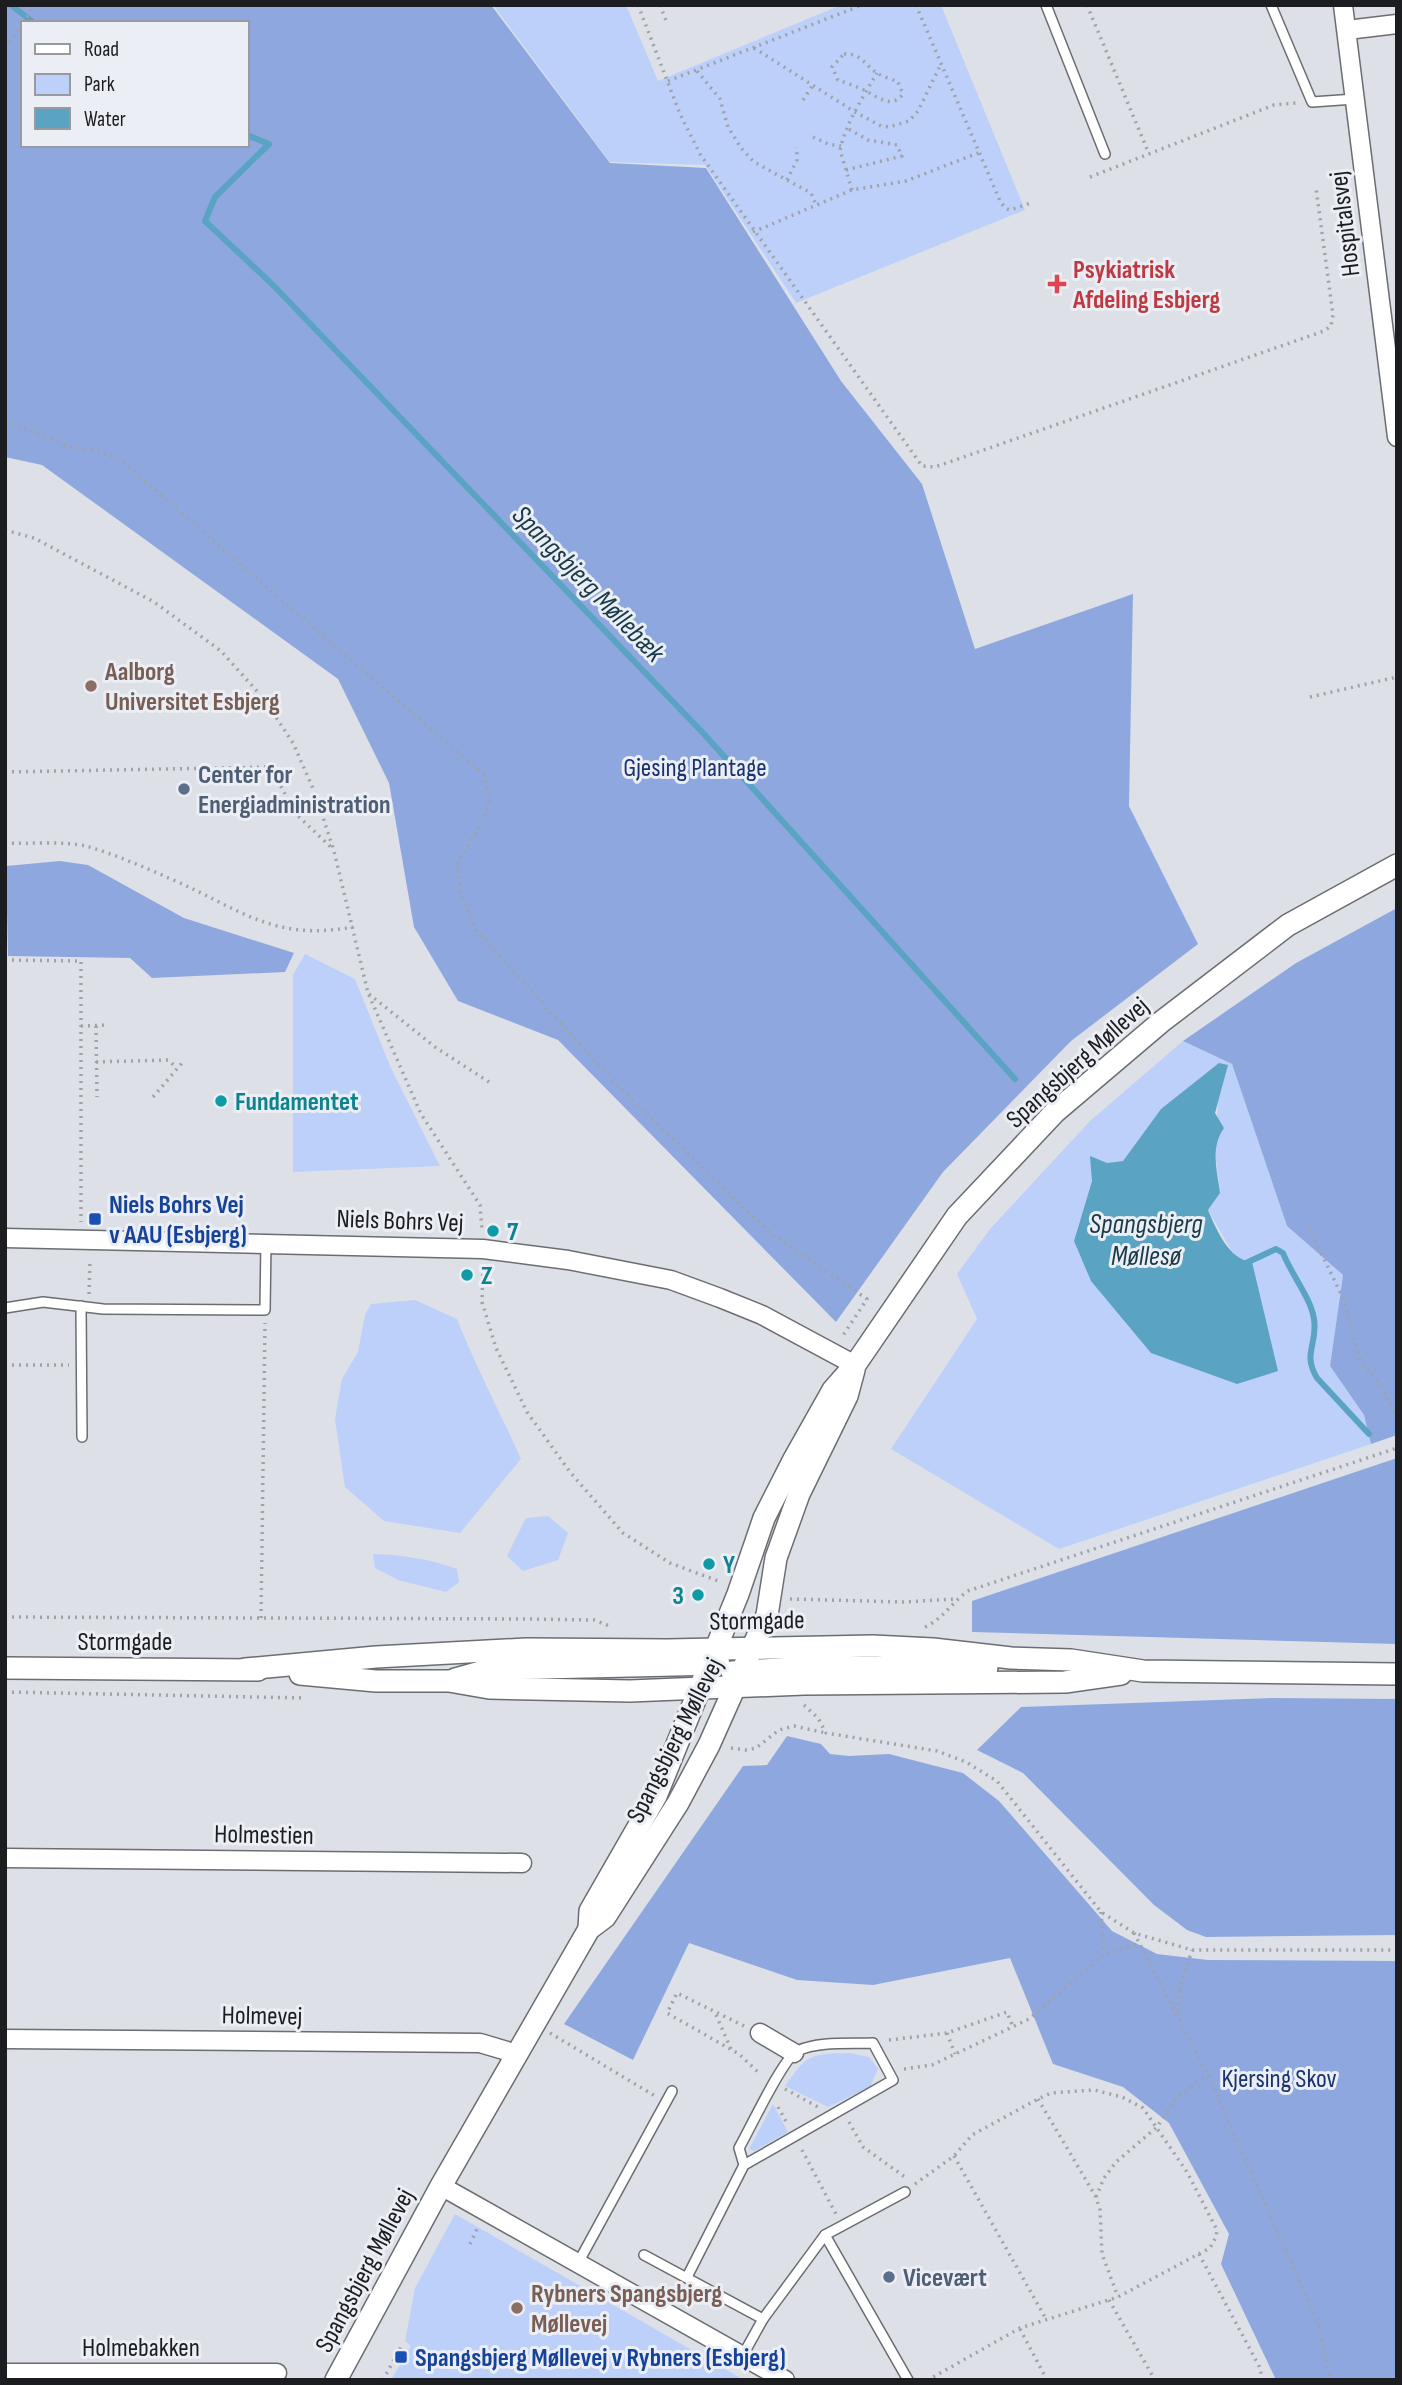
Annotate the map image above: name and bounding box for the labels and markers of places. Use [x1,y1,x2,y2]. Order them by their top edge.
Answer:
place label: Psykiatrisk Afdeling Esbjerg [1072,255,1220,316]
marker: Psykiatrisk Afdeling Esbjerg [1047,274,1067,294]
place label: Aalborg Universitet Esbjerg [104,657,280,718]
marker: Aalborg Universitet Esbjerg [83,678,99,694]
place label: Center for Energiadministration [198,760,391,821]
marker: Center for Energiadministration [176,781,192,797]
place label: Fundamentet [235,1087,359,1118]
marker: Fundamentet [213,1093,229,1109]
place label: Niels Bohrs Vej v AAU (Esbjerg) [109,1190,247,1251]
marker: Niels Bohrs Vej v AAU (Esbjerg) [87,1211,103,1227]
place label: 7 [507,1217,519,1248]
marker: 7 [485,1223,501,1239]
place label: Z [481,1261,493,1292]
marker: Z [459,1267,475,1283]
place label: Y [723,1550,735,1581]
marker: Y [701,1556,717,1572]
place label: 3 [672,1581,684,1612]
marker: 3 [690,1587,706,1603]
place label: Vicevært [903,2263,987,2294]
marker: Vicevært [881,2269,897,2285]
place label: Rybners Spangsbjerg Møllevej [531,2279,722,2340]
marker: Rybners Spangsbjerg Møllevej [509,2300,525,2316]
place label: Spangsbjerg Møllevej v Rybners (Esbjerg) [415,2343,786,2374]
marker: Spangsbjerg Møllevej v Rybners (Esbjerg) [393,2349,409,2365]

